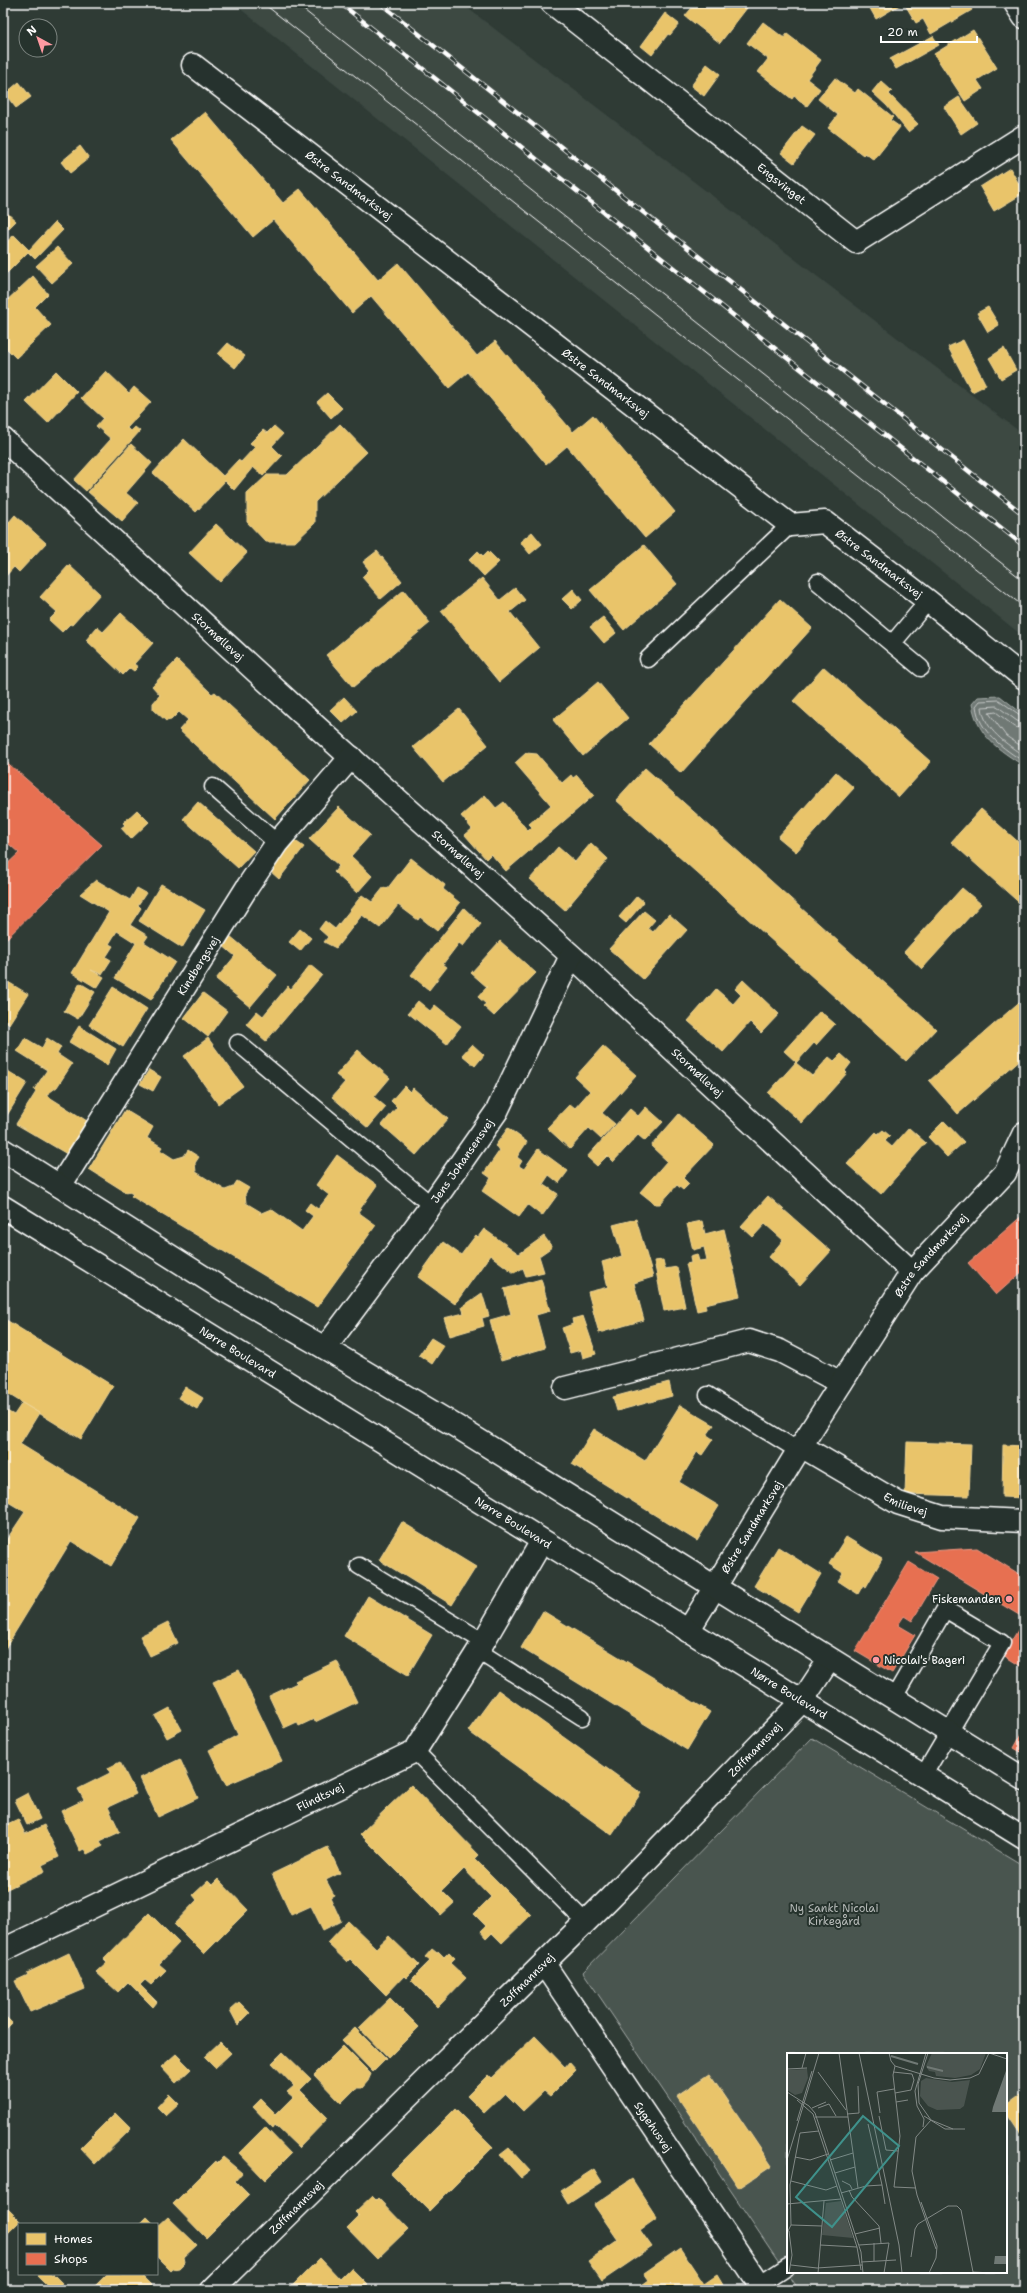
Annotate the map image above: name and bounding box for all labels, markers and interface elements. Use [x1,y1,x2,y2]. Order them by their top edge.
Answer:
north arrow [18,18,58,58]
scale bar [881,18,977,44]
text: N [24,22,40,39]
text: 20 m [887,24,918,40]
street label: Østre Sandmarksvej [303,147,396,224]
street label: Engsvinget [754,160,809,207]
street label: Østre Sandmarksvej [559,345,652,421]
street label: Østre Sandmarksvej [833,525,926,602]
street label: Stormøllevej [189,609,247,664]
street label: Stormøllevej [429,826,488,882]
street label: Kindbergsvej [174,933,222,998]
street label: Stormøllevej [668,1045,727,1100]
street label: Jens Johansensvej [427,1116,497,1206]
street label: Østre Sandmarksvej [891,1210,971,1300]
street label: Nørre Boulevard [197,1323,279,1382]
street label: Østre Sandmarksvej [718,1478,786,1576]
street label: Emilievej [881,1489,929,1519]
street label: Nørre Boulevard [472,1493,555,1552]
place label: Fiskemanden [932,1592,1001,1607]
marker: Fiskemanden [1004,1594,1014,1604]
place label: Nicolai's Bageri [884,1653,965,1668]
marker: Nicolai's Bageri [871,1655,881,1665]
street label: Nørre Boulevard [748,1663,830,1722]
street label: Zoffmannsvej [725,1719,785,1780]
street label: Flindtsvej [294,1779,346,1815]
park label: Ny Sankt Nicolai Kirkegård [789,1901,879,1929]
street label: Zoffmannsvej [497,1950,557,2010]
inset map [787,2053,1007,2273]
street label: Sygehusvej [631,2099,676,2155]
street label: Zoffmannsvej [266,2177,326,2237]
legend [18,2223,158,2275]
text: Homes [54,2231,93,2247]
text: Shops [54,2251,88,2267]

